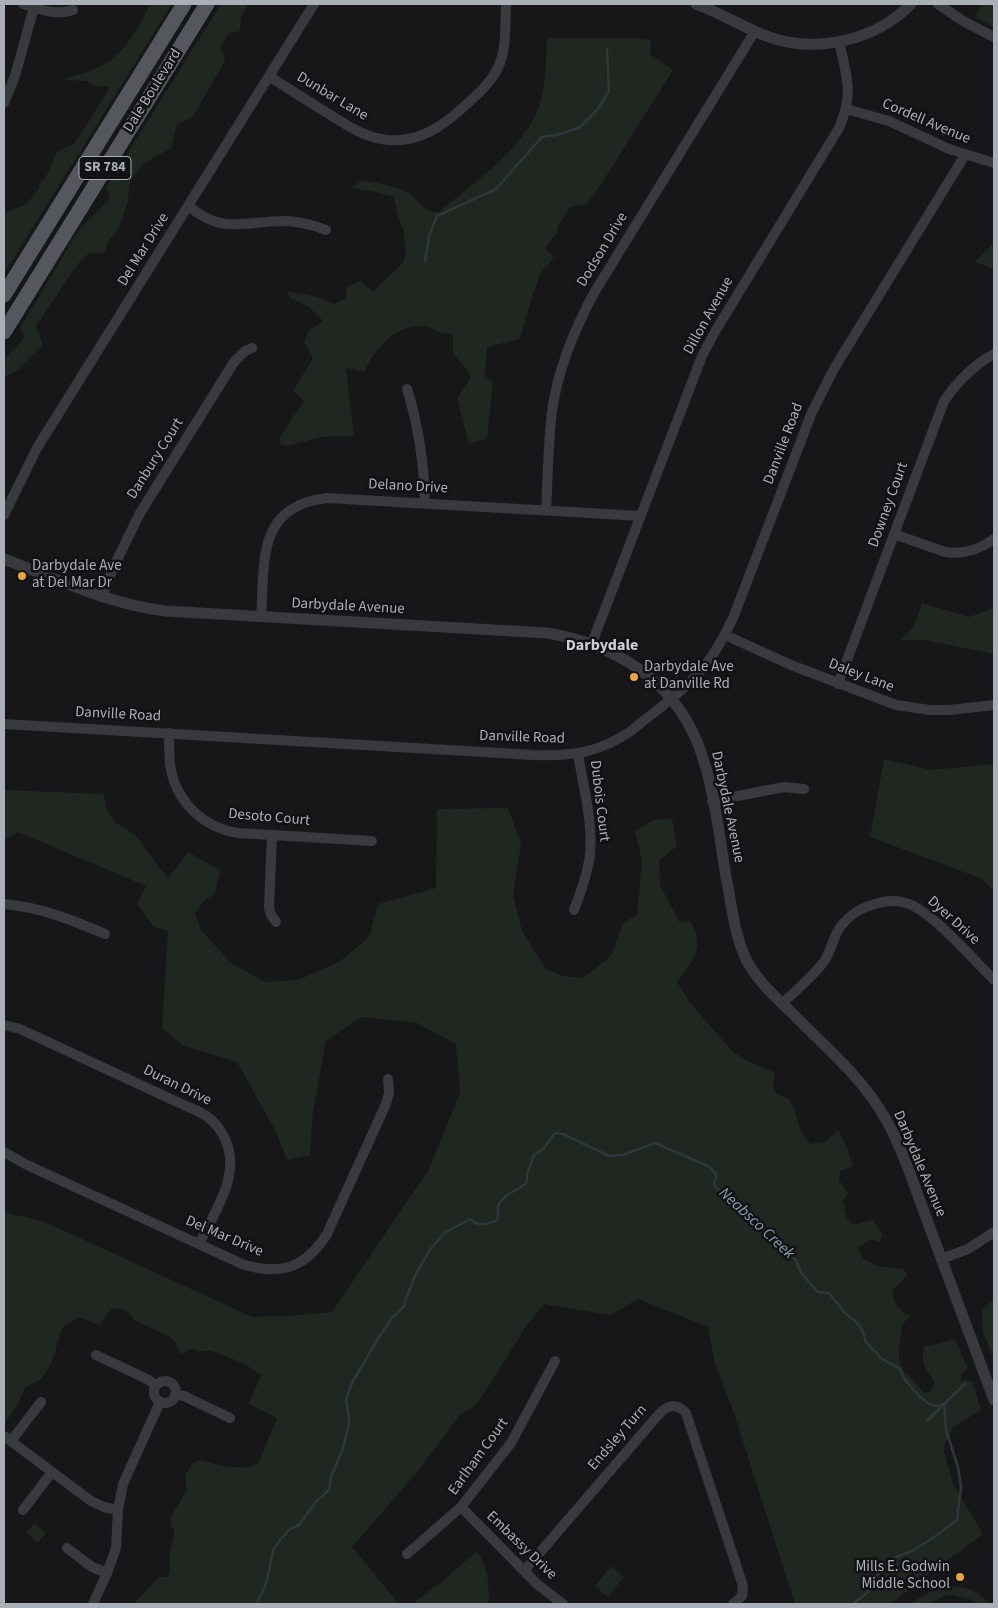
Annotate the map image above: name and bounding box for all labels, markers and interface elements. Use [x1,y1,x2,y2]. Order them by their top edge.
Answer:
street label: Dale Boulevard [120,46,186,136]
street label: Dunbar Lane [293,69,371,125]
street label: Cordell Avenue [879,95,973,149]
road number: SR 784 [79,156,131,180]
street label: Dodson Drive [574,209,632,291]
street label: Del Mar Drive [114,210,174,290]
street label: Dillon Avenue [680,274,738,358]
street label: Danville Road [760,401,808,487]
street label: Danbury Court [124,415,188,503]
street label: Downey Court [865,460,913,550]
street label: Delano Drive [368,476,448,498]
place label: Darbydale Ave at Del Mar Dr [32,558,122,593]
marker: Darbydale Ave at Del Mar Dr [16,570,28,582]
street label: Darbydale Avenue [291,595,405,619]
district label: Darbydale [566,636,638,656]
street label: Daley Lane [826,655,896,697]
place label: Darbydale Ave at Danville Rd [644,659,734,694]
marker: Darbydale Ave at Danville Rd [628,671,640,683]
street label: Danville Road [75,704,161,726]
street label: Danville Road [479,728,565,748]
street label: Darbydale Avenue [706,750,748,864]
street label: Dubois Court [585,759,613,843]
street label: Desoto Court [227,805,311,831]
street label: Dyer Drive [923,893,983,949]
street label: Duran Drive [140,1062,214,1110]
street label: Darbydale Avenue [889,1108,949,1220]
water label: Neabsco Creek [714,1184,798,1264]
street label: Del Mar Drive [182,1213,266,1261]
street label: Endsley Turn [585,1402,651,1474]
street label: Earlham Court [445,1415,513,1499]
street label: Embassy Drive [482,1508,560,1584]
place label: Mills E. Godwin Middle School [855,1559,950,1594]
marker: Mills E. Godwin Middle School [954,1571,966,1583]

